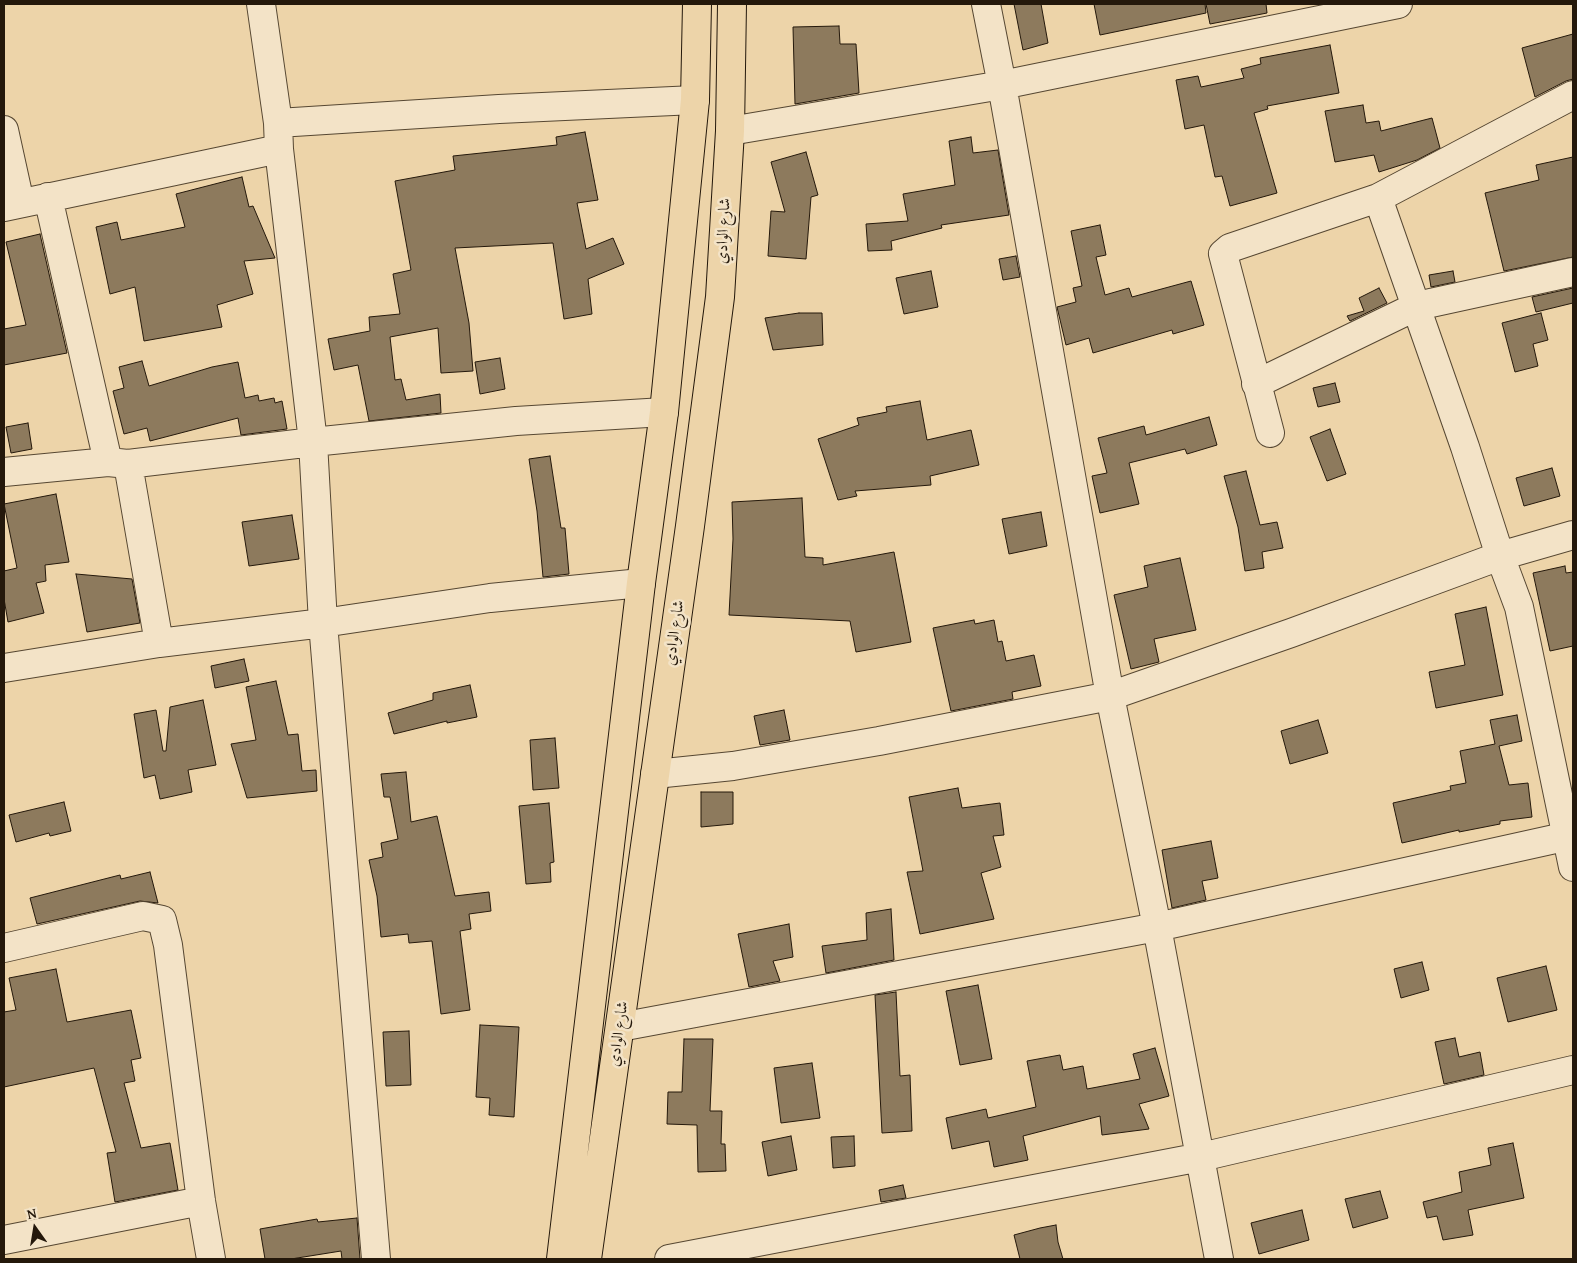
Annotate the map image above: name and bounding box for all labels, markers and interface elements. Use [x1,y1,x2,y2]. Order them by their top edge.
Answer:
street label: شارع الوادي [713,198,735,264]
street label: شارع الوادي [661,599,689,667]
street label: شارع الوادي [605,1000,633,1068]
north arrow [10,1203,60,1253]
text: N [25,1203,38,1224]

